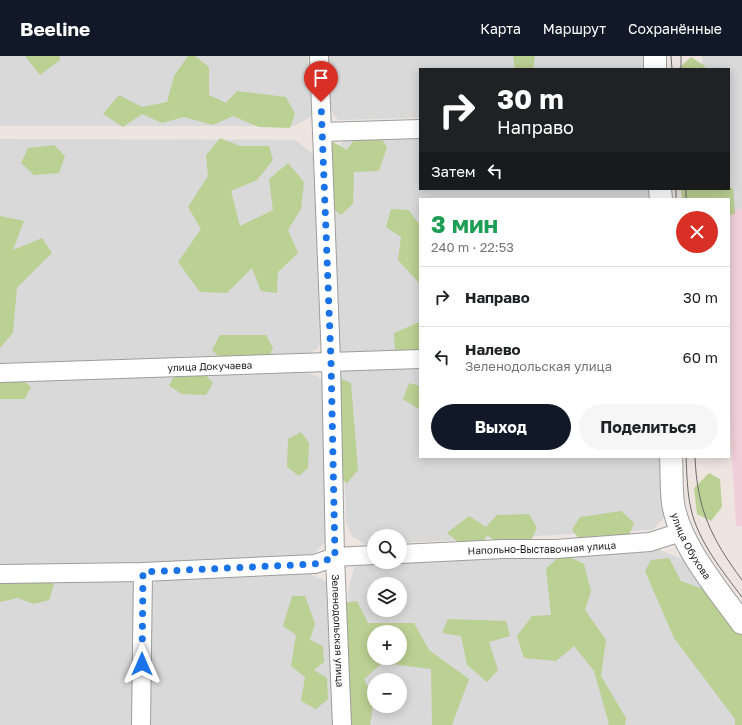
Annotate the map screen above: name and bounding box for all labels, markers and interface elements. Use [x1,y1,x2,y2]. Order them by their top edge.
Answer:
text: Beeline [20,17,90,40]
text: Карта [480,20,521,37]
text: Маршрут [543,20,606,37]
text: Сохранённые [628,20,722,37]
pin [304,61,338,102]
icon: arrive [310,67,332,89]
text: 30 m [497,82,564,115]
icon: right [431,84,483,136]
text: Направо [497,116,574,138]
icon: left [484,160,506,182]
text: Затем [431,162,476,180]
text: 3 мин [431,209,498,238]
button: close [676,211,718,253]
text: 240 m · 22:53 [431,239,514,255]
icon: right [431,286,453,308]
text: Направо [465,288,530,306]
text: 30 m [683,288,718,306]
text: Налево [465,340,521,358]
icon: left [431,346,453,368]
text: 60 m [683,348,718,366]
text: Зеленодольская улица [465,358,612,374]
street label: улица Докучаева [167,359,253,373]
button: Выход [431,404,571,450]
button: Поделиться [579,404,718,450]
street label: улица Обухова [669,511,714,581]
map controls [367,529,407,713]
button: search [367,529,407,569]
street label: Напольно-Выставочная улица [467,539,616,557]
street label: Зеленодольская улица [330,574,346,688]
button: layers [367,577,407,617]
button: + [367,625,407,665]
position arrow [121,643,163,685]
button: − [367,673,407,713]

